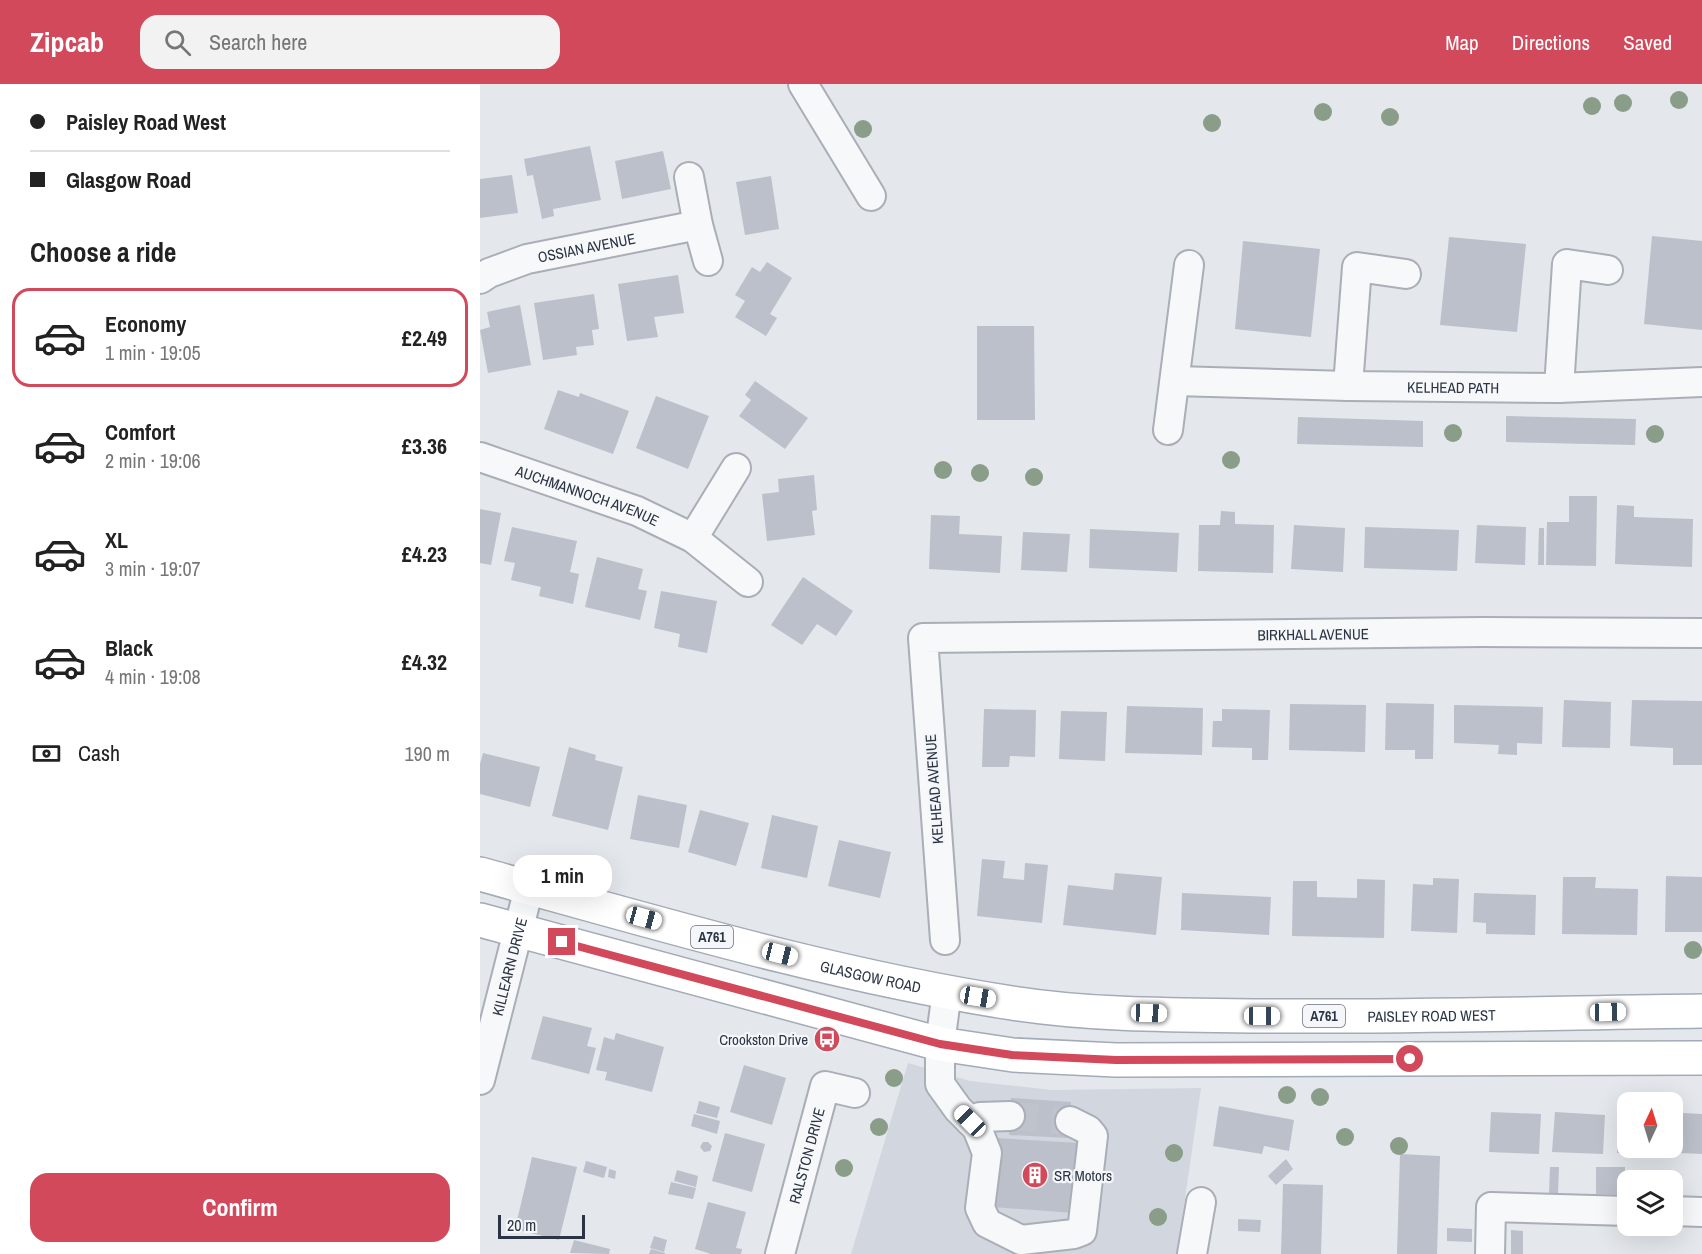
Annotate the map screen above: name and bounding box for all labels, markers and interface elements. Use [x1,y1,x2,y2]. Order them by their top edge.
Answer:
search box [140,15,560,69]
text: Zipcab [30,23,104,61]
icon: search [161,26,194,59]
text: Search here [209,27,307,57]
text: Map [1445,28,1479,57]
text: Directions [1512,28,1590,57]
text: Saved [1623,28,1672,57]
text: Paisley Road West [66,107,226,137]
text: Glasgow Road [66,165,191,195]
street label: OSSIAN AVENUE [536,227,637,267]
text: Choose a ride [30,234,176,270]
text: Economy [105,309,186,339]
icon: car [33,311,87,365]
text: £2.49 [402,323,447,353]
text: 1 min · 19:05 [105,339,201,366]
street label: KELHEAD PATH [1407,376,1499,398]
text: Comfort [105,417,175,447]
icon: car [33,419,87,473]
text: £3.36 [402,431,447,461]
text: 2 min · 19:06 [105,447,201,474]
street label: AUCHMANNOCH AVENUE [512,459,663,531]
text: XL [105,525,128,555]
icon: car [33,527,87,581]
text: £4.23 [402,539,447,569]
text: 3 min · 19:07 [105,555,201,582]
street label: BIRKHALL AVENUE [1257,623,1369,645]
text: Black [105,633,153,663]
icon: car [33,635,87,689]
text: £4.32 [402,647,447,677]
text: 4 min · 19:08 [105,663,201,690]
street label: KELHEAD AVENUE [920,733,948,845]
icon: cash [30,737,63,770]
text: Cash [78,738,120,768]
text: 190 m [404,740,450,767]
callout: 1 min [512,855,612,897]
text: 1 min [541,862,584,889]
car [624,905,664,931]
street label: KILLEARN DRIVE [486,915,532,1018]
road number: A761 [691,926,733,948]
route end [548,928,575,955]
car [760,941,800,967]
street label: GLASGOW ROAD [818,955,923,997]
car [959,985,997,1009]
car [1131,1003,1167,1023]
car [1590,1003,1626,1021]
street label: PAISLEY ROAD WEST [1367,1004,1496,1026]
road number: A761 [1303,1005,1345,1027]
car [1244,1007,1280,1025]
bus stop icon: Crookston Drive [812,1024,842,1054]
place label: Crookston Drive [719,1029,808,1050]
route start [1396,1045,1423,1072]
north arrow [1617,1092,1683,1158]
map controls [1617,1092,1683,1236]
car [951,1102,989,1140]
street label: RALSTON DRIVE [783,1105,829,1206]
building icon: SR Motors [1020,1160,1050,1190]
place label: SR Motors [1054,1165,1112,1186]
button: layers [1617,1170,1683,1236]
button: Confirm [30,1173,450,1242]
scale bar [498,1212,585,1240]
text: 20 m [507,1214,536,1236]

